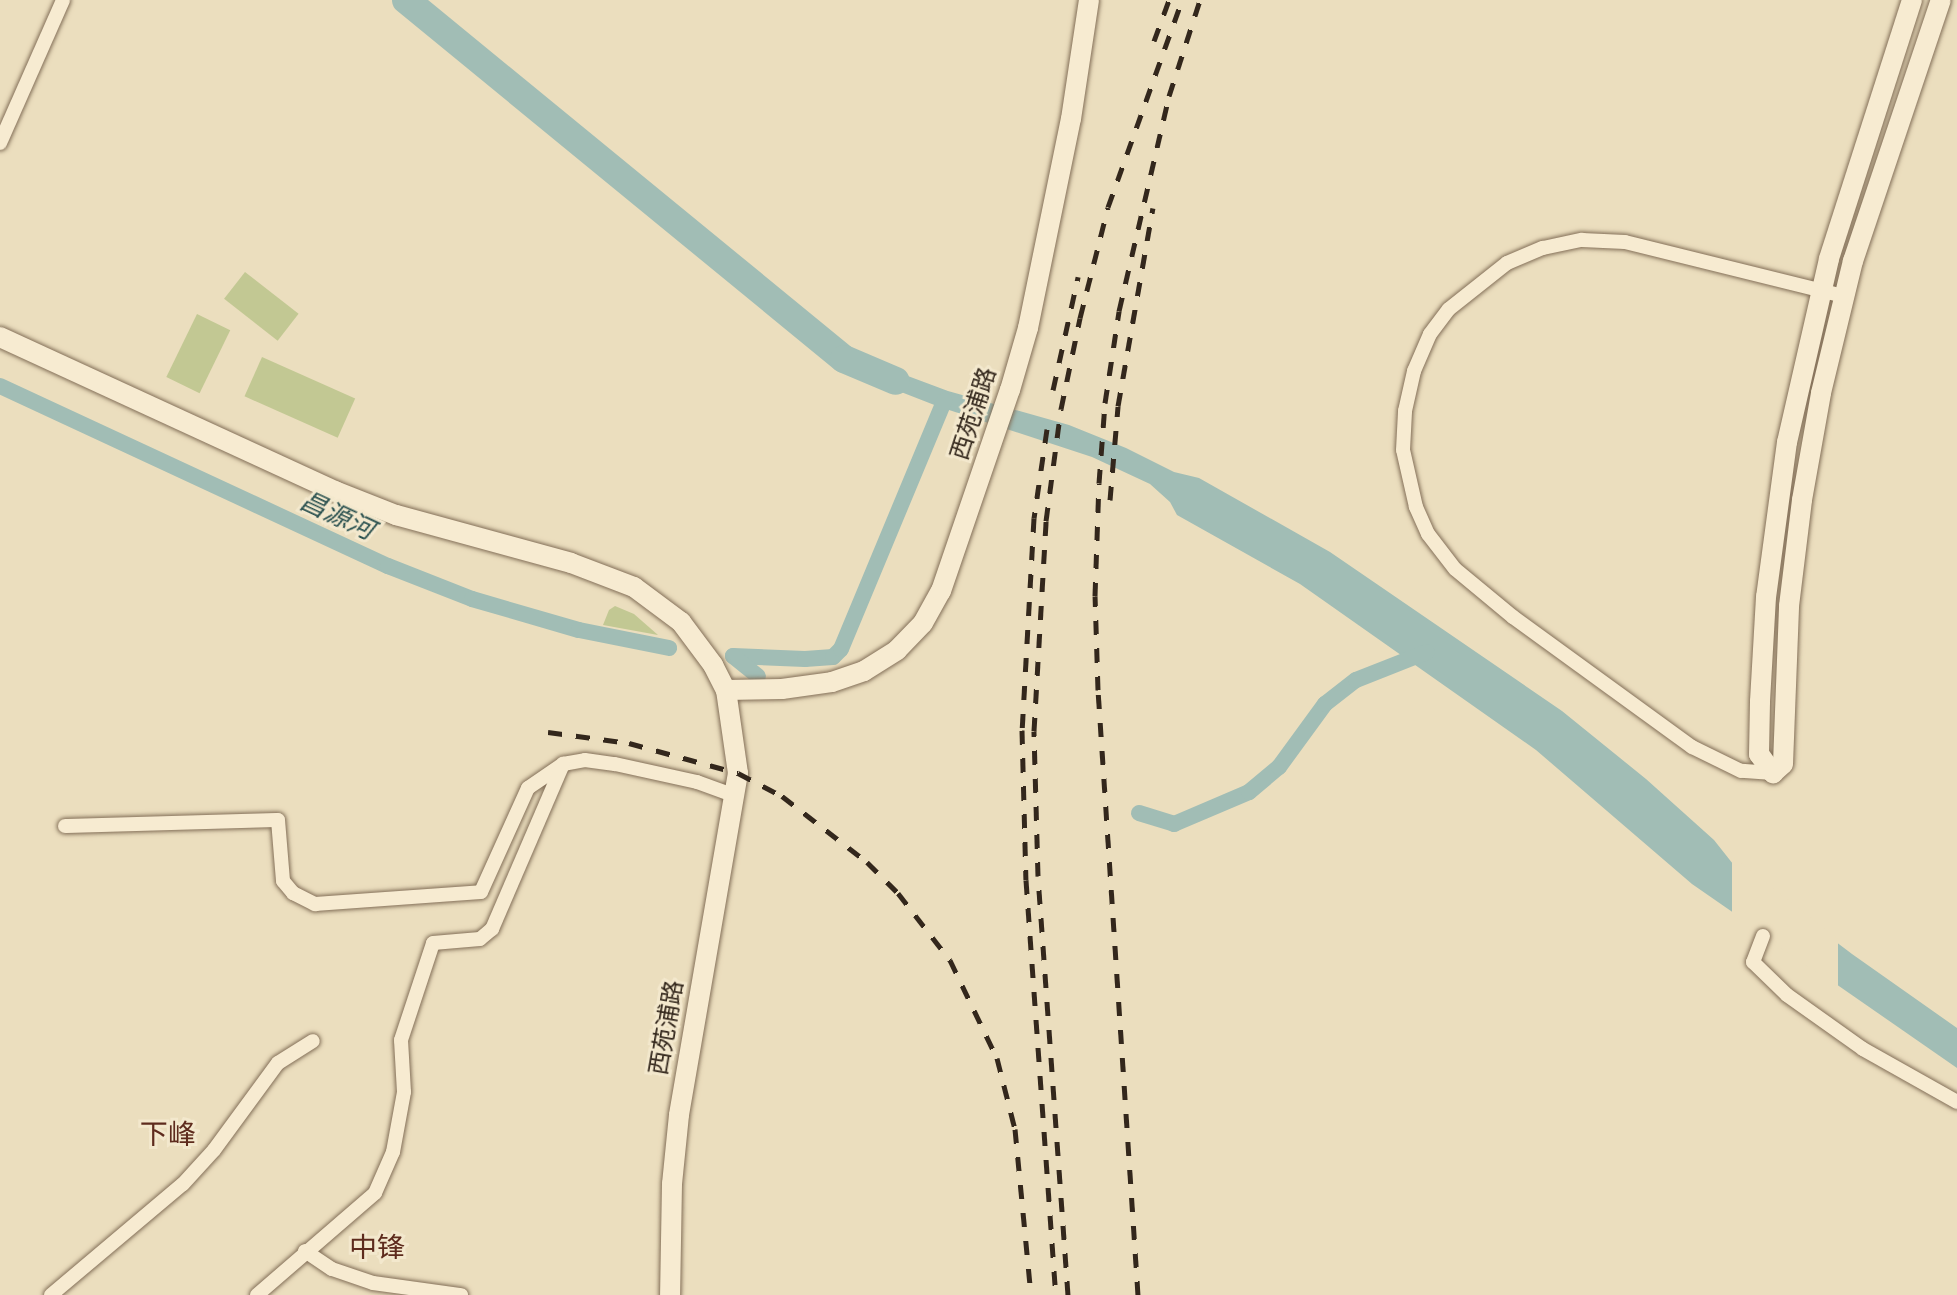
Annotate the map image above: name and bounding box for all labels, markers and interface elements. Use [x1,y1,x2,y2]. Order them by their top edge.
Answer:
street label: 西苑浦路 [945,364,1003,464]
water label: 昌源河 [295,485,379,547]
street label: 西苑浦路 [644,978,690,1078]
district label: 下峰 [140,1118,196,1152]
district label: 中锋 [349,1231,405,1265]

